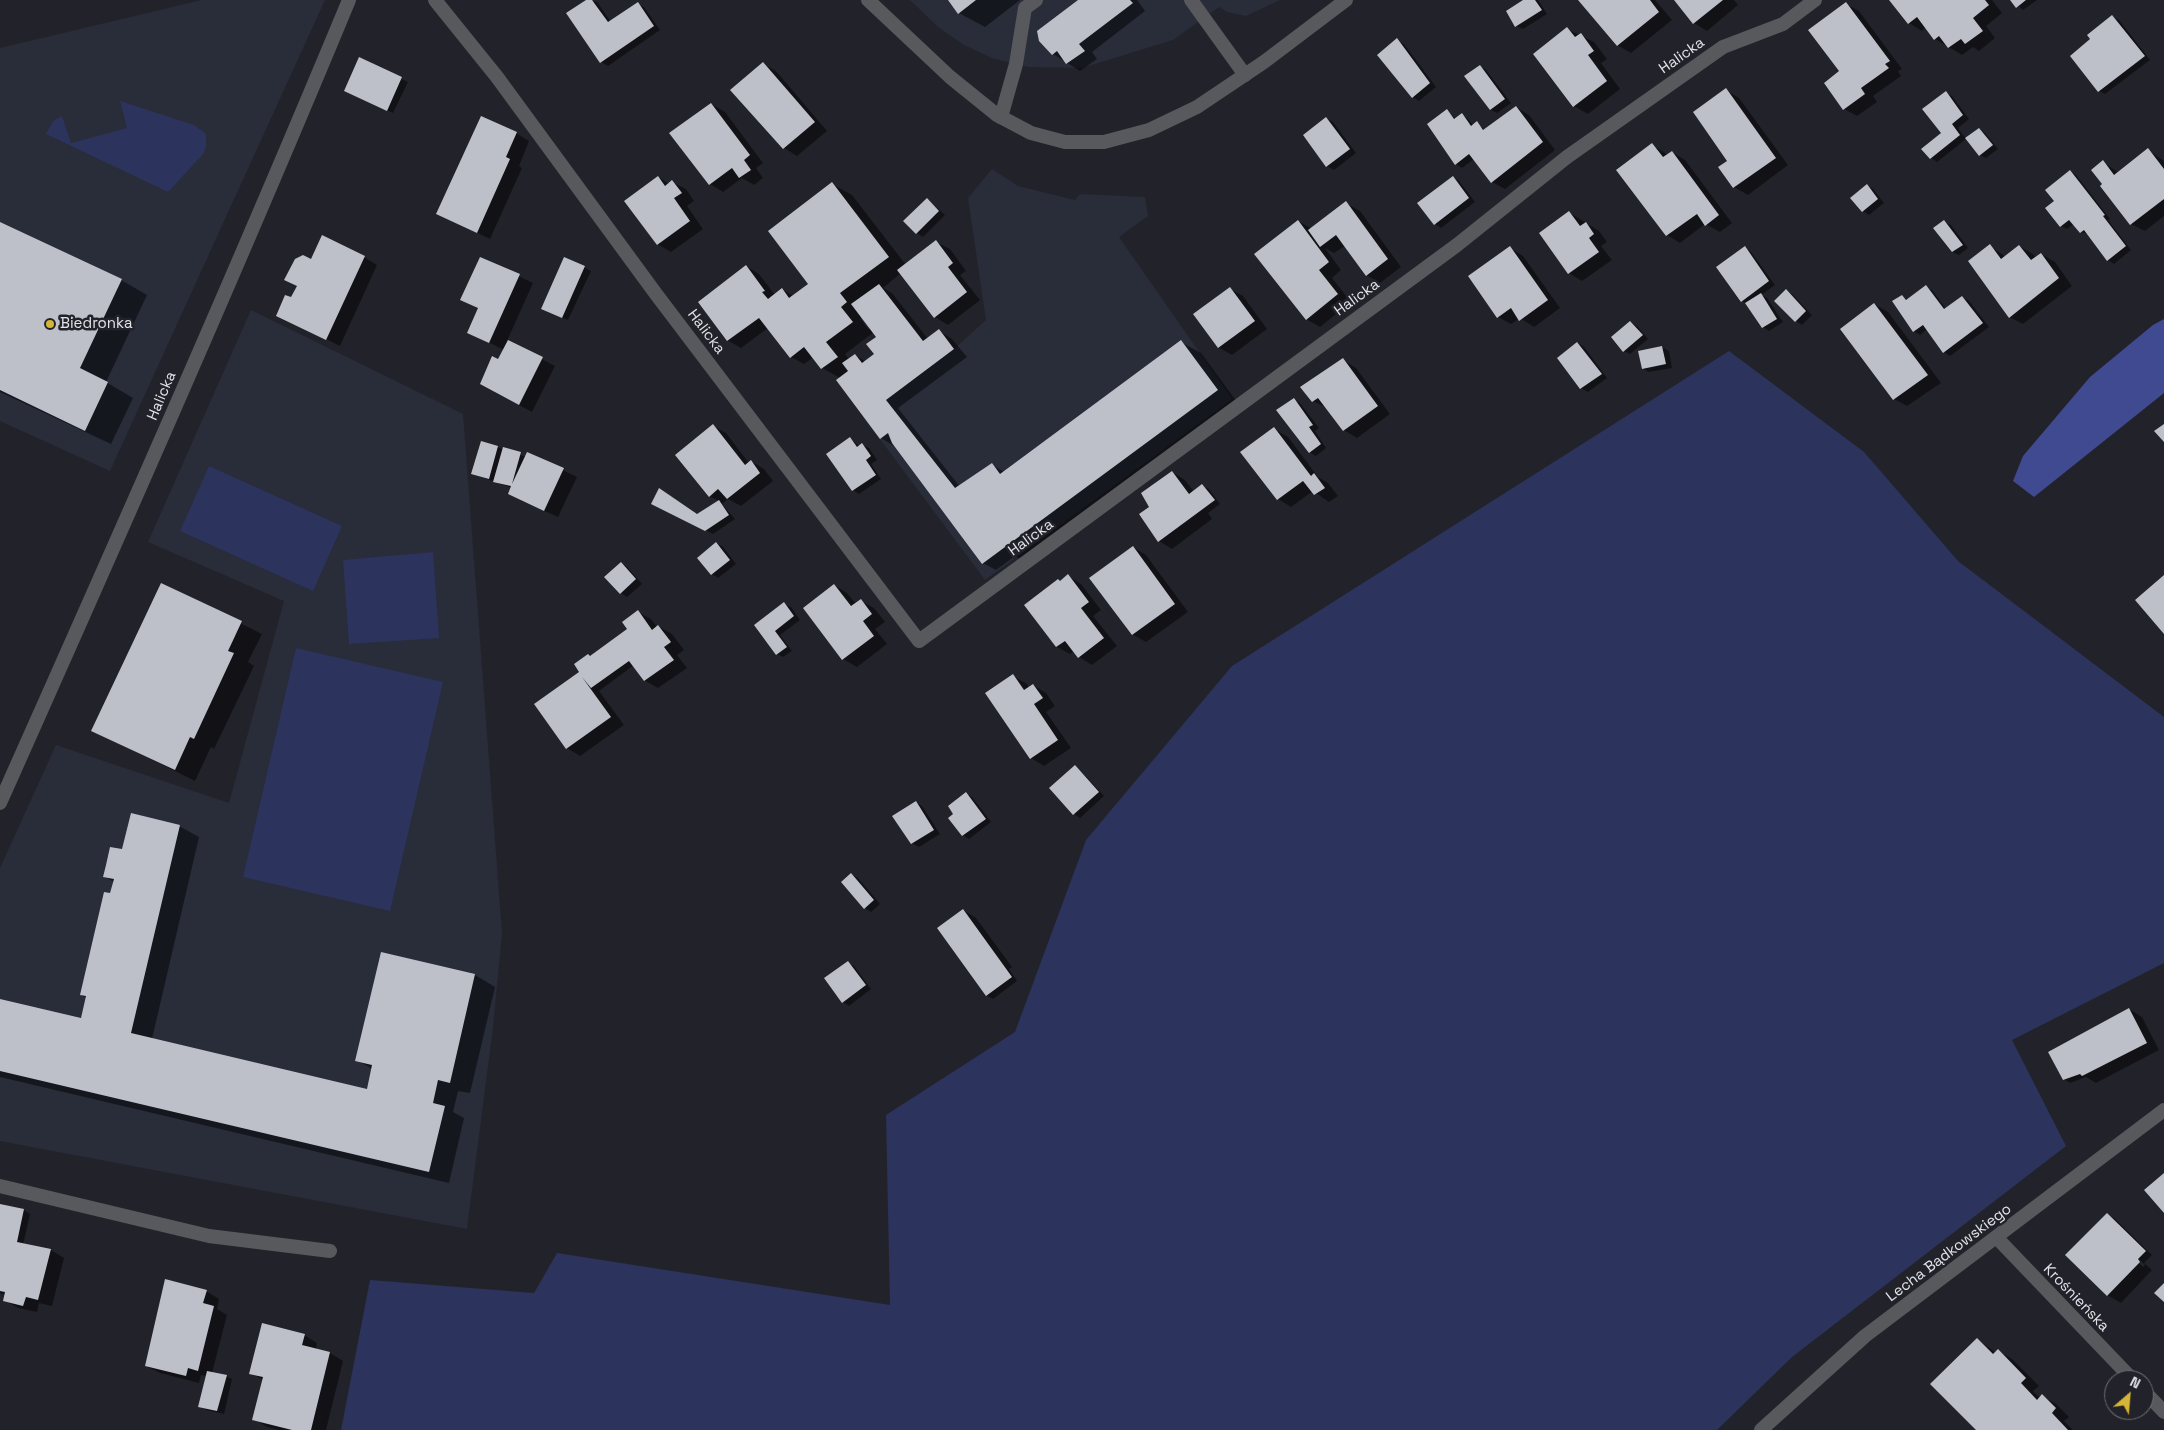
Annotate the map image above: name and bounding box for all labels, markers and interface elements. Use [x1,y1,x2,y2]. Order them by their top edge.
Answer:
street label: Halicka [1656,34,1708,78]
street label: Halicka [1331,276,1383,320]
street label: Halicka [683,306,729,358]
place label: Biedronka [60,315,133,333]
marker: Biedronka [44,318,56,330]
street label: Halicka [144,369,180,423]
street label: Halicka [1005,516,1057,560]
street label: Lecha Bądkowskiego [1883,1200,2015,1306]
street label: Krośnieńska [2039,1260,2113,1336]
north arrow [2104,1370,2154,1420]
text: N [2127,1372,2144,1393]

